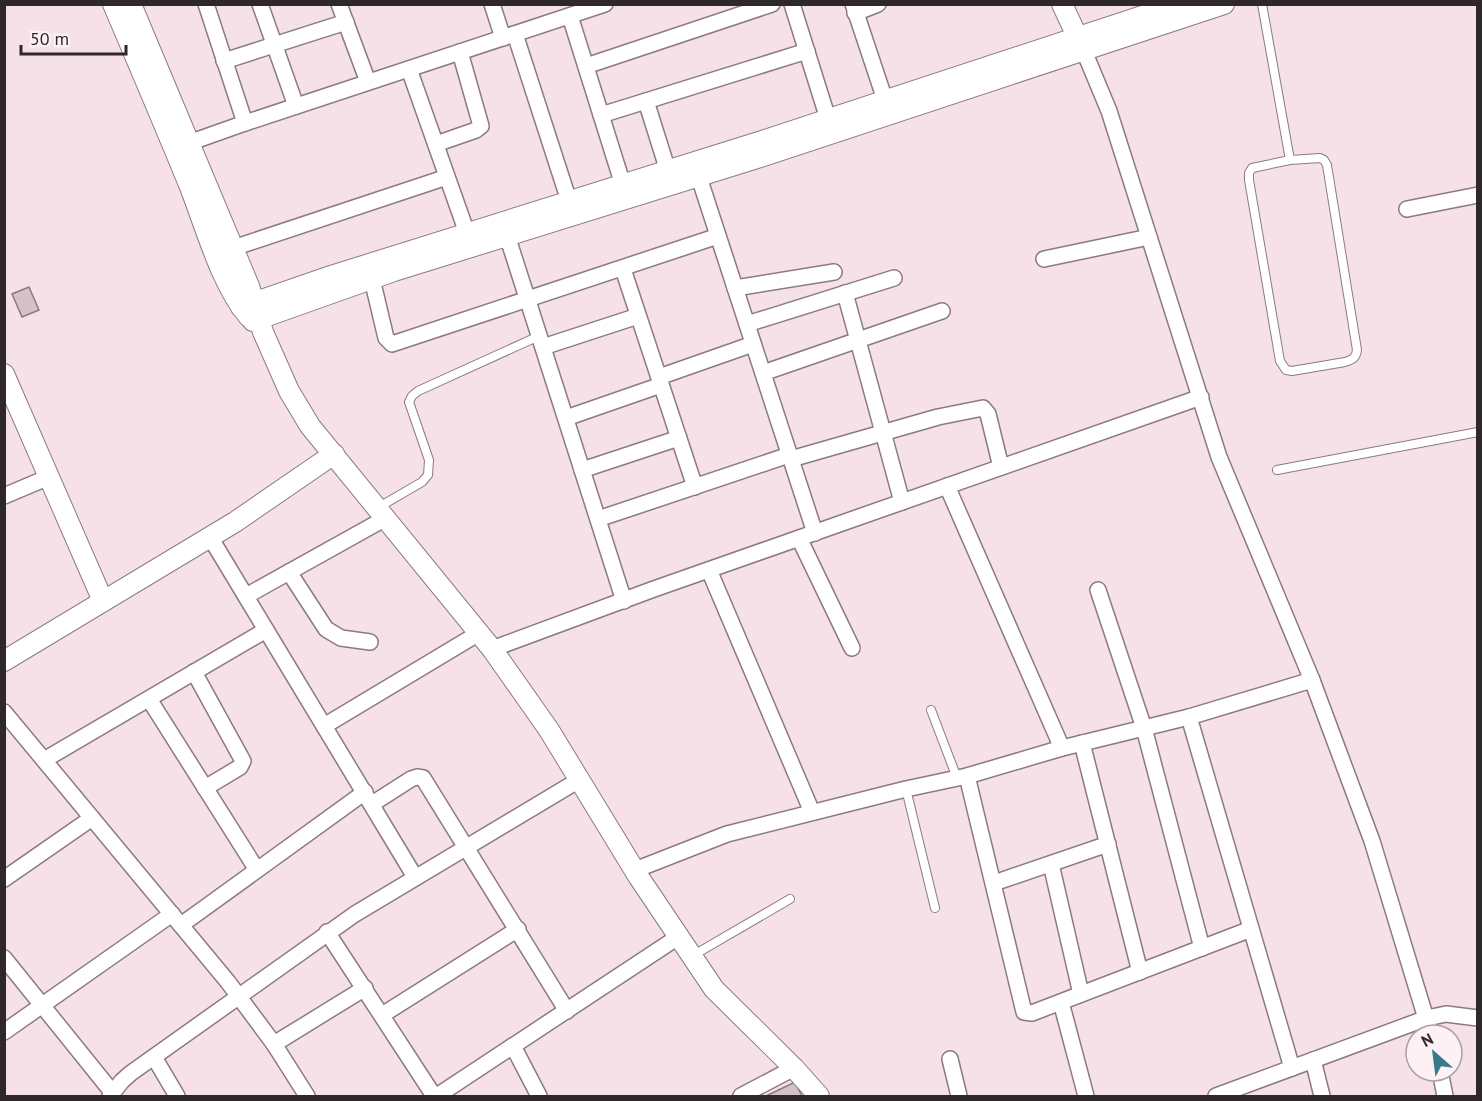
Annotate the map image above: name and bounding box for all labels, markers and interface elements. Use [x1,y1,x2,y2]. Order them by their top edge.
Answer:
scale bar [21,18,126,56]
text: 50 m [30,27,69,50]
north arrow [1404,1023,1464,1083]
text: N [1418,1028,1436,1051]

